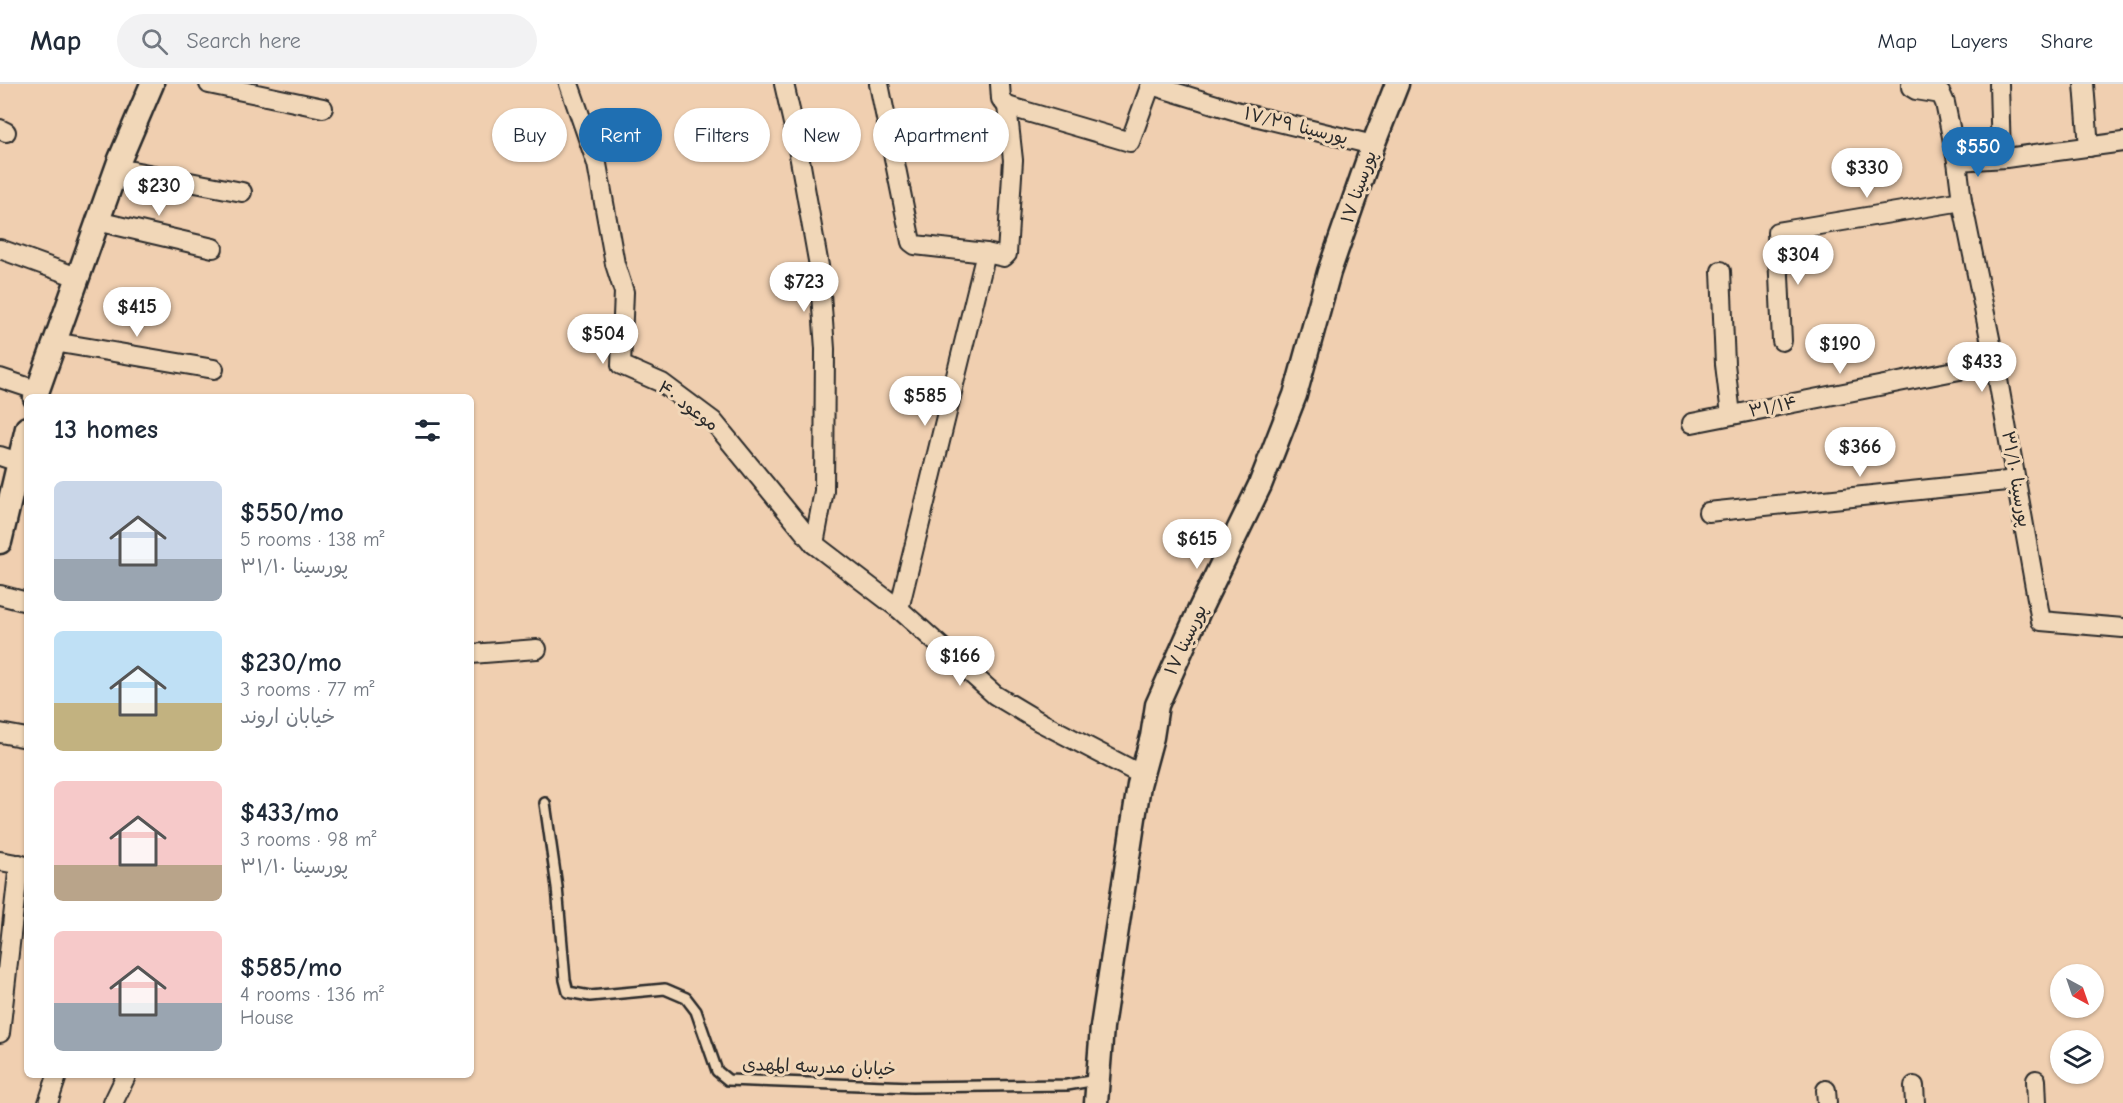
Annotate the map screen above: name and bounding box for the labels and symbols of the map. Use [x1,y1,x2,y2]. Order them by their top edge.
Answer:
street label: پورسینا ۱۷/۲۹ [1242,103,1350,150]
pin: $550 [1942,127,2014,178]
street label: پورسینا ۱۷ [1337,148,1382,226]
pin: $330 [1831,148,1903,199]
pin: $230 [123,166,195,217]
pin: $304 [1762,235,1834,286]
pin: $723 [768,262,840,313]
pin: $415 [101,287,173,338]
pin: $504 [567,314,639,365]
pin: $190 [1804,324,1876,375]
pin: $433 [1946,342,2018,393]
street label: موعود ۴۰ [653,376,723,436]
pin: $585 [889,376,961,427]
street label: ۳۱/۱۴ [1747,392,1799,422]
pin: $366 [1824,427,1896,478]
street label: پورسینا ۳۱/۱۰ [1996,429,2035,529]
pin: $615 [1161,519,1233,570]
street label: پورسینا ۱۷ [1161,601,1212,679]
pin: $166 [924,636,996,687]
north arrow [2050,964,2104,1018]
street label: خیابان مدرسه المهدی [742,1054,896,1080]

